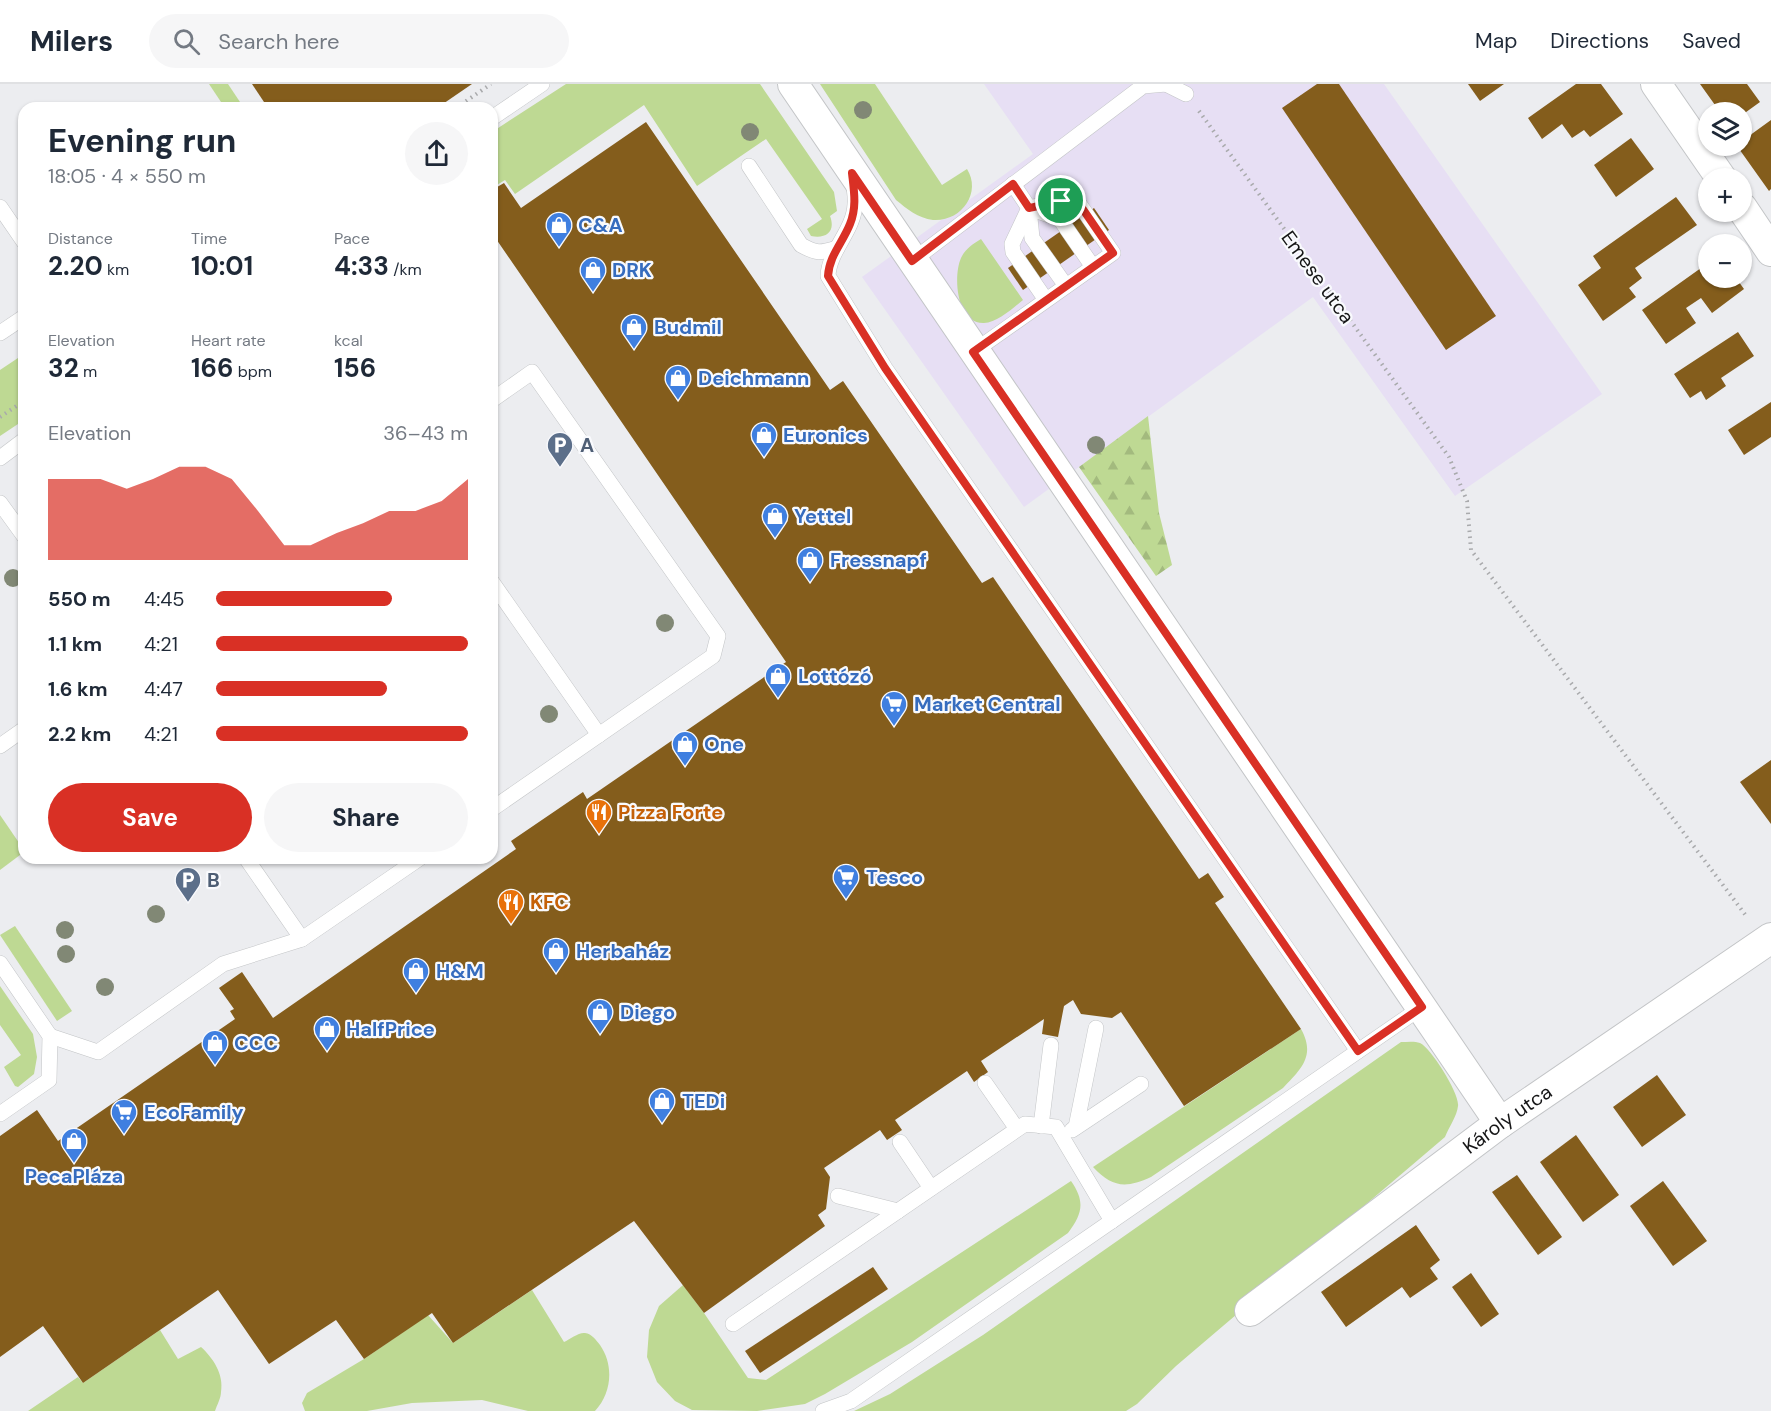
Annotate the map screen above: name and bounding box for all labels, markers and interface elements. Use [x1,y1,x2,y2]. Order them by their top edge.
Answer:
search box [149,14,569,68]
text: Milers [30,23,113,60]
icon: search [170,25,203,58]
text: Search here [218,27,340,56]
text: Map [1475,27,1517,55]
text: Directions [1550,27,1649,55]
text: Saved [1682,27,1741,55]
map controls [1698,102,1752,288]
button: layers [1698,102,1752,156]
text: Evening run [48,119,236,162]
button: share [405,122,468,185]
text: 18:05 · 4 × 550 m [48,163,206,189]
button: + [1698,168,1752,222]
pin [1035,175,1086,226]
icon: arrive [1044,184,1077,217]
shop icon: C&A [544,210,574,248]
place label: C&A [578,212,623,238]
street label: Emese utca [1276,225,1360,329]
text: Distance [48,228,113,249]
text: Time [191,228,227,249]
text: Pace [334,228,370,249]
button: − [1698,234,1752,288]
text: 2.20 [48,249,103,283]
text: 10:01 [191,249,253,283]
text: 4:33 [334,249,389,283]
shop icon: DRK [578,255,608,293]
place label: DRK [612,257,652,283]
text: km [103,259,129,280]
text: /km [389,259,422,280]
shop icon: Budmil [619,312,649,350]
place label: Budmil [654,314,722,340]
text: Elevation [48,330,115,351]
text: Heart rate [191,330,266,351]
text: kcal [334,330,363,351]
text: 32 [48,351,79,385]
text: 166 [191,351,233,385]
text: 156 [334,351,376,385]
text: m [79,361,97,382]
text: bpm [233,361,272,382]
shop icon: Deichmann [663,363,693,401]
place label: Deichmann [698,365,809,391]
text: Elevation [48,420,131,446]
text: 36–43 m [383,420,468,446]
shop icon: Euronics [749,420,779,458]
place label: Euronics [783,422,868,448]
parking icon: A [545,430,575,468]
place label: A [580,432,594,458]
shop icon: Yettel [760,501,790,539]
place label: Yettel [794,503,851,529]
shop icon: Fressnapf [795,545,825,583]
place label: Fressnapf [830,547,927,573]
text: 550 m [48,586,110,612]
text: 4:45 [144,586,185,612]
text: 1.1 km [48,631,102,657]
text: 4:21 [144,631,178,657]
shop icon: Lottózó [763,661,793,699]
place label: Lottózó [798,663,872,689]
text: 1.6 km [48,676,107,702]
text: 4:47 [144,676,183,702]
supermarket icon: Market Central [879,689,909,727]
place label: Market Central [914,691,1061,717]
text: 2.2 km [48,721,111,747]
text: 4:21 [144,721,178,747]
shop icon: One [670,729,700,767]
place label: One [704,731,744,757]
button: Save [48,783,252,852]
button: Share [264,783,468,852]
restaurant icon: Pizza Forte [584,797,614,835]
place label: Pizza Forte [618,799,723,825]
supermarket icon: Tesco [831,862,861,900]
place label: Tesco [866,864,923,890]
parking icon: B [173,865,203,903]
place label: B [207,867,220,893]
restaurant icon: KFC [496,887,526,925]
place label: KFC [530,889,569,915]
shop icon: Herbaház [541,936,571,974]
place label: Herbaház [576,938,669,964]
shop icon: H&M [401,956,431,994]
place label: H&M [436,958,484,984]
shop icon: Diego [585,997,615,1035]
place label: Diego [620,999,675,1025]
shop icon: HalfPrice [312,1014,342,1052]
place label: HalfPrice [346,1016,435,1042]
shop icon: CCC [200,1028,230,1066]
place label: CCC [234,1030,278,1056]
street label: Károly utca [1457,1079,1557,1160]
shop icon: TEDi [647,1086,677,1124]
place label: TEDi [682,1088,725,1114]
supermarket icon: EcoFamily [109,1097,139,1135]
place label: EcoFamily [144,1099,244,1125]
shop icon: PecaPláza [59,1126,89,1164]
place label: PecaPláza [25,1163,123,1189]

